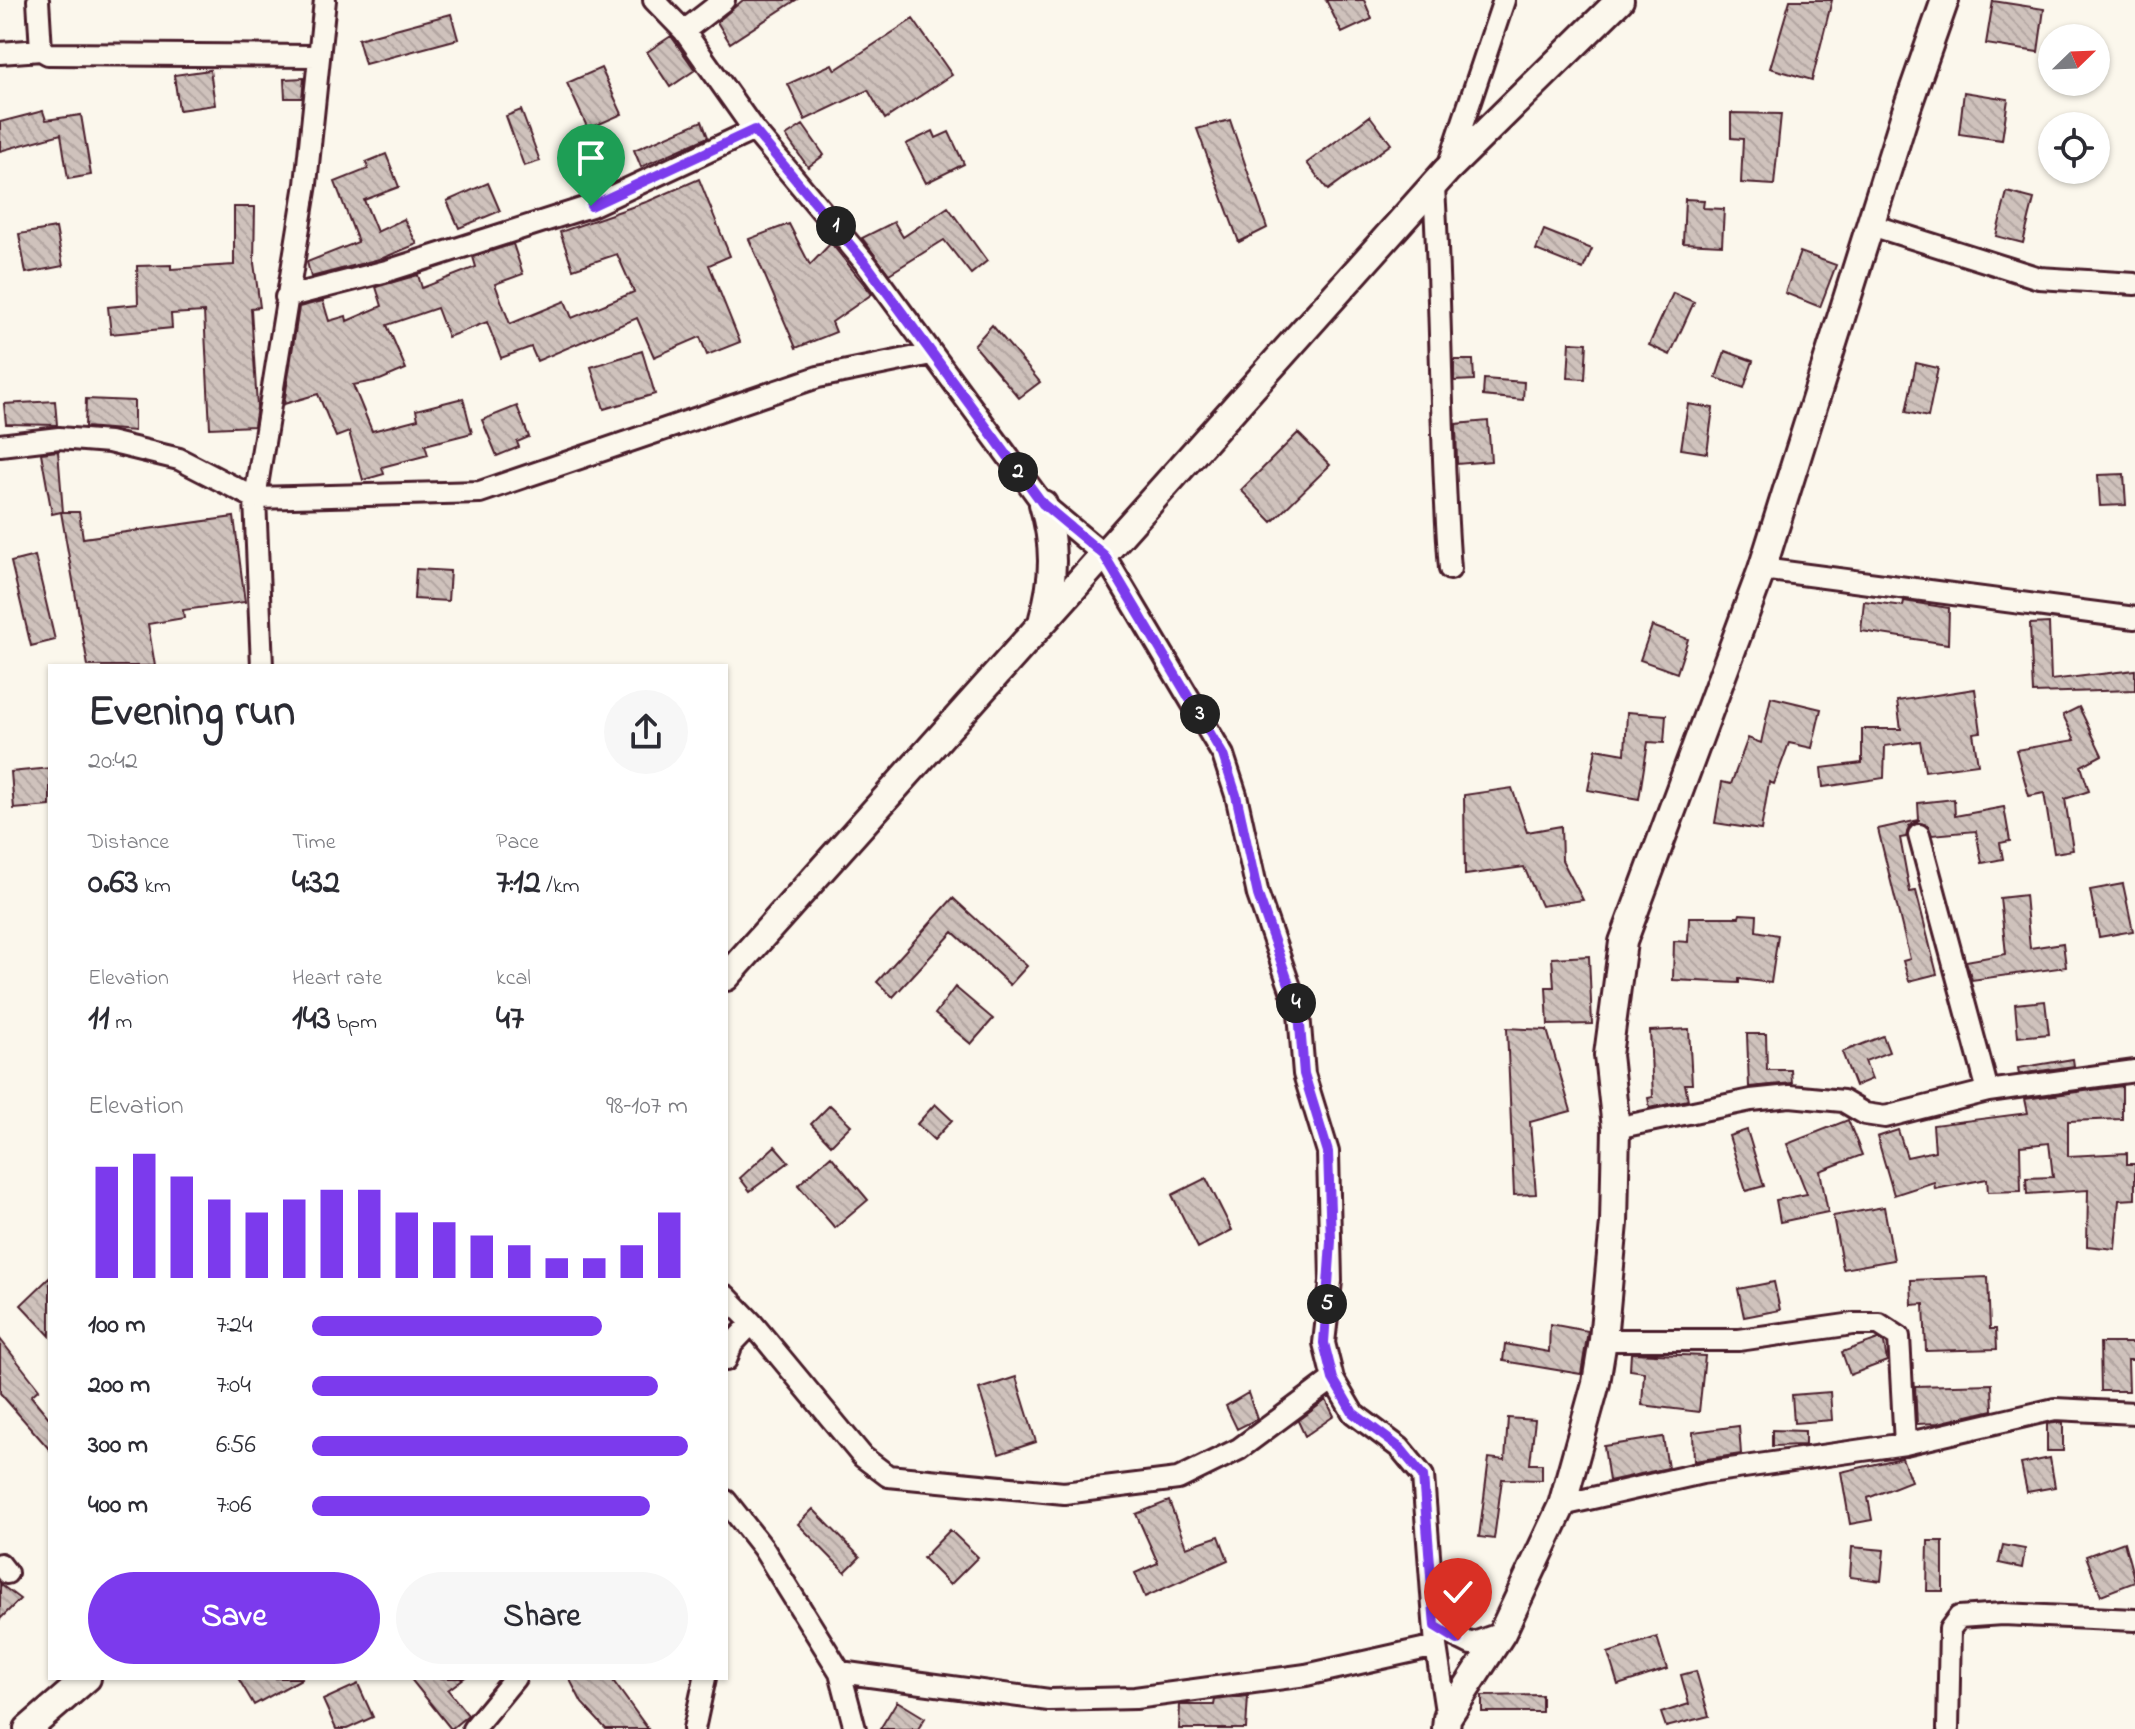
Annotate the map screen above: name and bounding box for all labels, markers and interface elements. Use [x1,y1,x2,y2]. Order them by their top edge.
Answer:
north arrow [2038,24,2110,96]
map controls [2038,24,2110,184]
button: locate [2038,112,2110,184]
pin [557,124,625,206]
icon: arrive [569,136,613,180]
pin: 1 [816,206,856,246]
text: 1 [833,210,840,242]
pin: 2 [998,452,1038,492]
text: 2 [1013,456,1023,488]
text: Evening run [88,681,295,745]
button: share [604,690,688,774]
pin: 3 [1180,694,1220,734]
text: 3 [1195,698,1205,730]
text: 20:42 [88,743,138,781]
text: Distance [88,827,169,859]
text: Time [292,827,336,859]
text: Pace [496,827,539,859]
text: 0.63 [88,859,139,909]
text: 4:32 [292,859,340,909]
text: 7:12 [496,859,541,909]
text: km [139,871,171,903]
text: /km [541,871,580,903]
text: Elevation [88,963,169,995]
text: Heart rate [292,963,382,995]
text: kcal [496,963,531,995]
pin: 4 [1276,983,1316,1023]
text: 4 [1291,987,1301,1019]
text: 11 [88,995,110,1045]
text: 143 [292,995,331,1045]
text: 47 [496,995,524,1045]
text: m [110,1007,132,1039]
text: bpm [331,1007,377,1039]
text: Elevation [88,1088,184,1126]
text: 98–107 m [606,1088,688,1126]
pin: 5 [1307,1284,1347,1324]
text: 5 [1321,1288,1333,1320]
text: 100 m [88,1307,145,1345]
text: 7:24 [216,1307,253,1345]
text: 200 m [88,1367,150,1405]
text: 7:04 [216,1367,251,1405]
text: 300 m [88,1427,148,1465]
text: 6:56 [216,1427,256,1465]
text: 400 m [88,1487,148,1525]
text: 7:06 [216,1487,252,1525]
pin [1424,1558,1492,1640]
icon: check [1436,1570,1480,1614]
button: Save [88,1572,380,1664]
button: Share [396,1572,688,1664]

